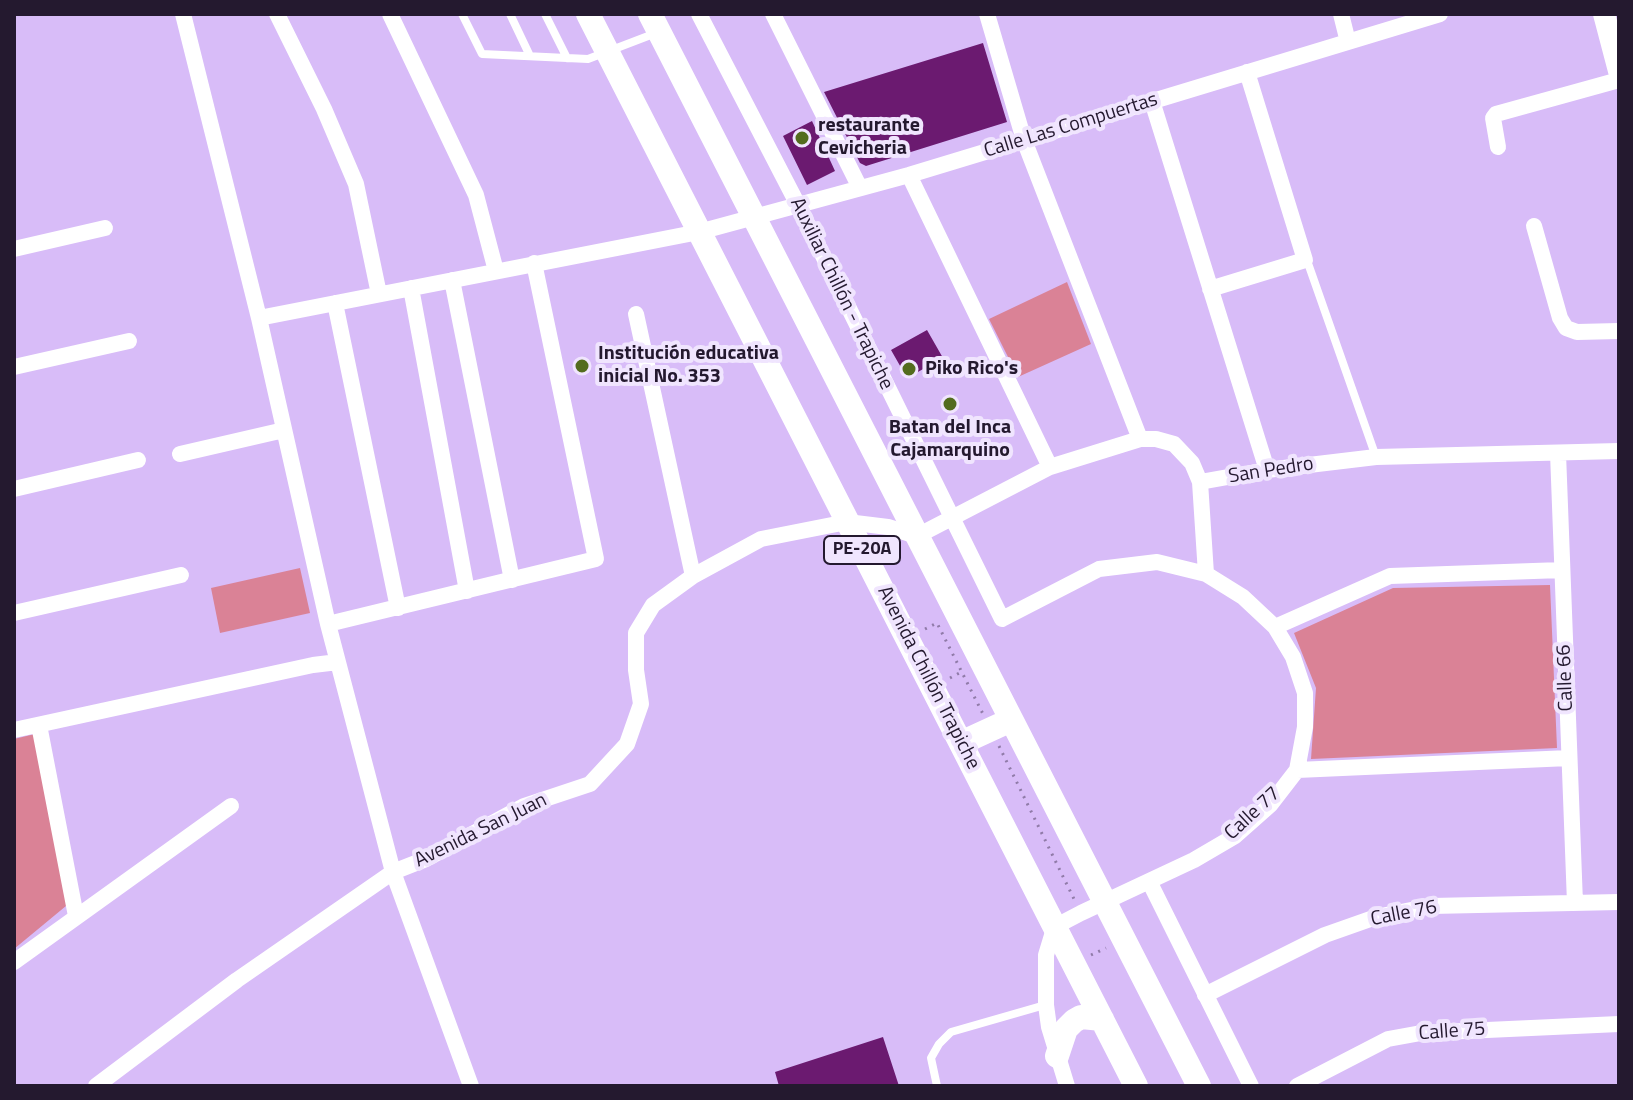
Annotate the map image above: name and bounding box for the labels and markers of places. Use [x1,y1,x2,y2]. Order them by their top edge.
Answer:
place label: restaurante Cevicheria [818,114,920,161]
marker: restaurante Cevicheria [793,129,811,147]
place label: Institución educativa inicial No. 353 [598,342,779,389]
marker: Institución educativa inicial No. 353 [573,357,591,375]
place label: Piko Rico's [925,357,1018,381]
marker: Piko Rico's [900,360,918,378]
marker: Batan del Inca Cajamarquino [941,395,959,413]
place label: Batan del Inca Cajamarquino [889,416,1011,463]

